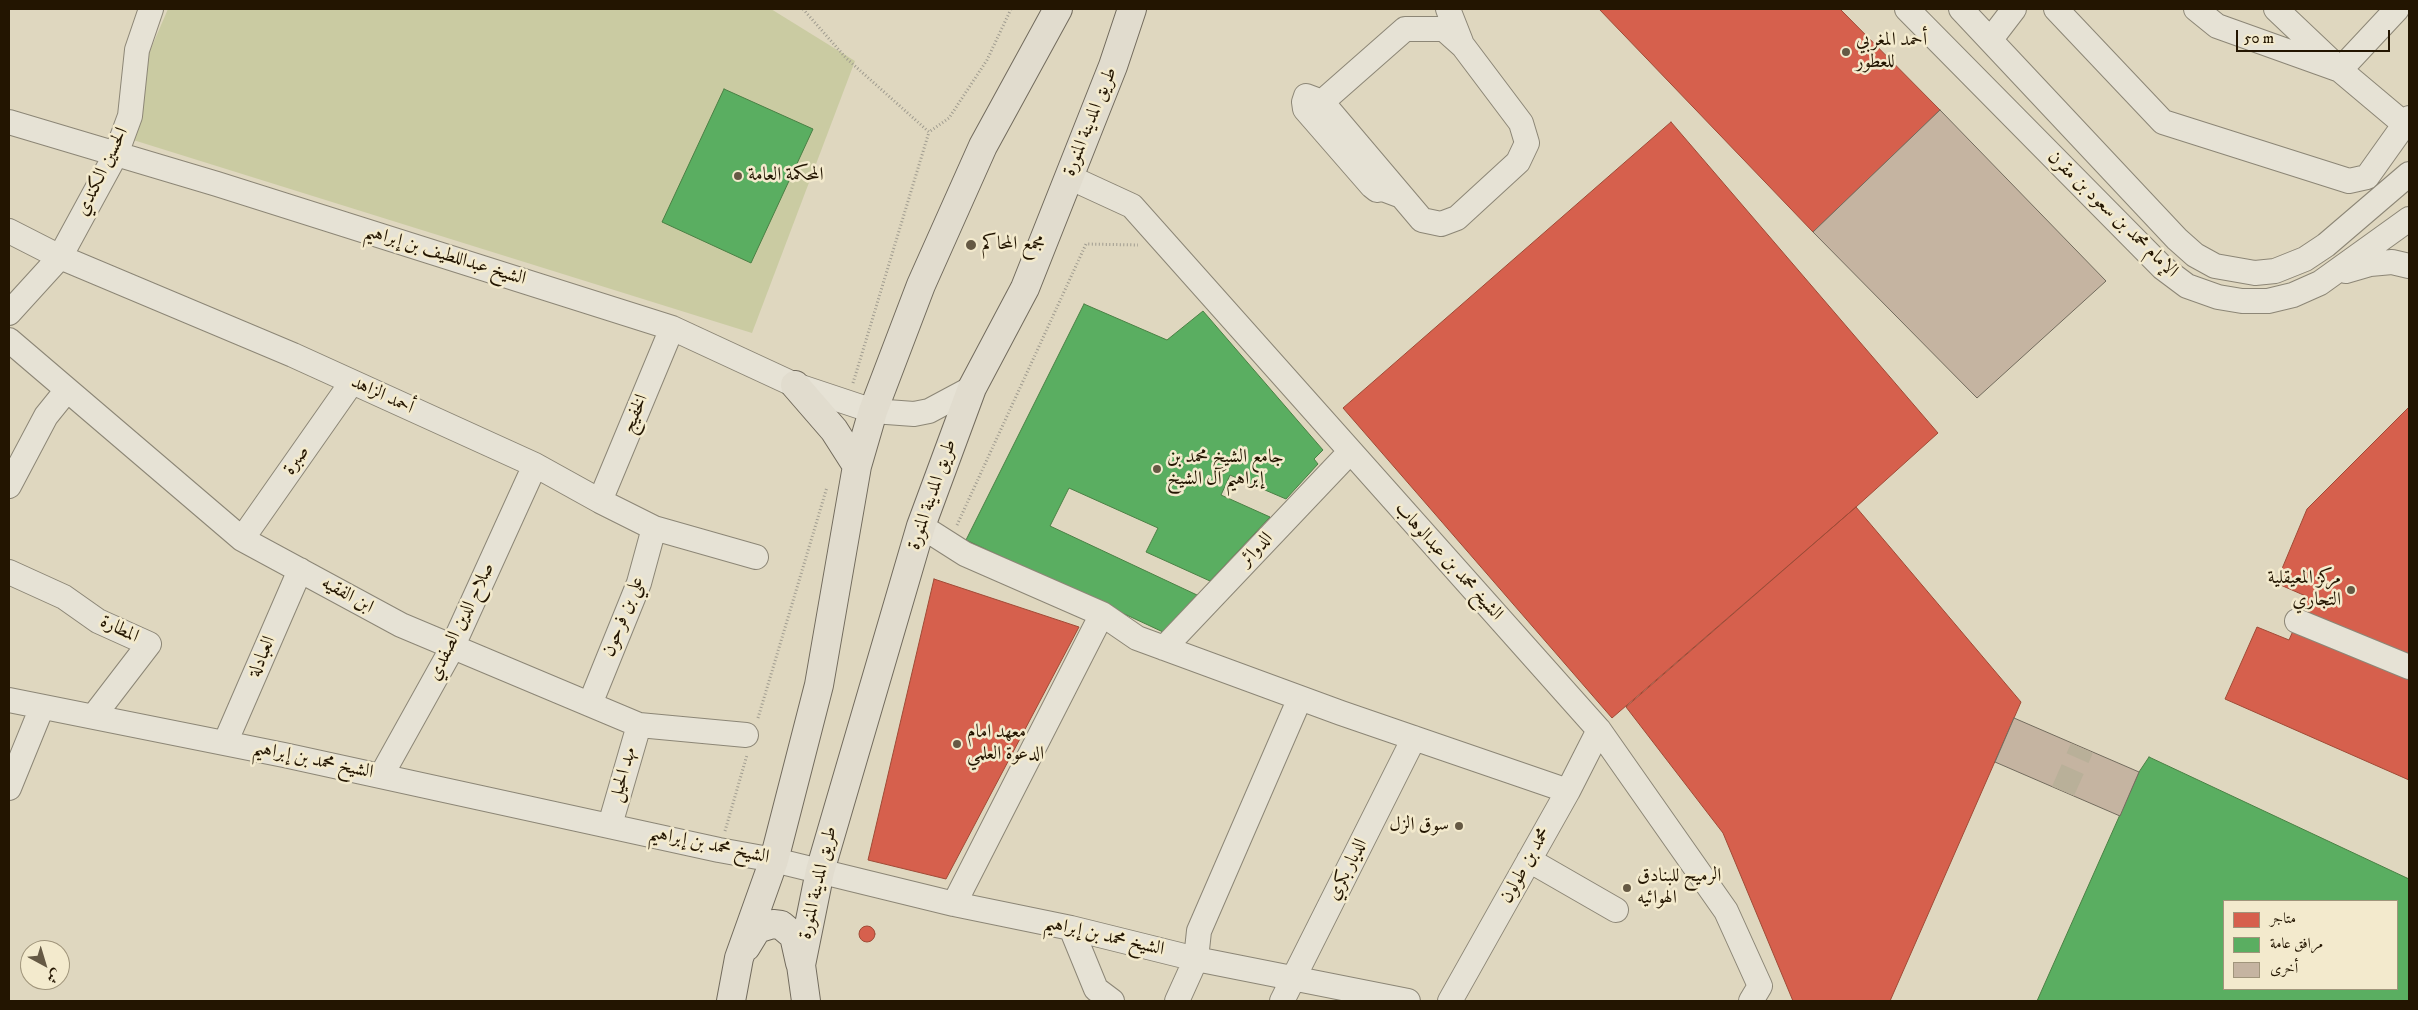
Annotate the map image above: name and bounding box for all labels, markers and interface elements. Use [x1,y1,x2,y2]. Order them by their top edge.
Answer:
scale bar [2238,20,2392,52]
text: 50 m [2244,29,2274,48]
place label: أحمد المغربي للعطور [1856,30,1927,74]
marker: أحمد المغربي للعطور [1840,46,1852,58]
street label: طريق المدينة المنورة [1059,64,1123,180]
street label: الحسين الكندي [72,124,134,220]
street label: الإمام محمد بن سعود بن مقرن [2042,147,2182,283]
place label: المحكمة العامة [748,165,824,187]
marker: المحكمة العامة [732,170,744,182]
street label: الشيخ عبداللطيف بن إبراهيم [361,221,529,291]
place label: مجمع المحاكم [982,234,1045,256]
marker: مجمع المحاكم [964,238,978,252]
street label: أحمد الزاهد [347,372,417,420]
street label: الخفيج [618,391,654,437]
street label: طريق المدينة المنورة [903,437,963,553]
street label: صبرة [279,442,315,480]
place label: جامع الشيخ محمد بن إبراهيم آل الشيخ [1167,447,1284,491]
marker: جامع الشيخ محمد بن إبراهيم آل الشيخ [1151,463,1163,475]
street label: الشيخ محمد بن عبدالوهاب [1389,498,1507,626]
street label: الدوائر [1235,528,1279,572]
street label: صلاح الدين الصفدي [424,559,500,685]
place label: مركز المعيقلية التجاري [2268,568,2341,612]
street label: ابن الفقيه [317,572,377,620]
street label: علي بن فرحون [598,574,650,660]
marker: مركز المعيقلية التجاري [2345,584,2357,596]
street label: المطارة [96,611,142,649]
street label: العبادلة [244,633,282,681]
place label: معهد امام الدعوة العلمي [967,722,1044,766]
street label: الشيخ محمد بن إبراهيم [251,737,375,785]
marker: معهد امام الدعوة العلمي [951,738,963,750]
street label: مهد الحيل [605,745,643,805]
place label: سوق الزل [1389,815,1449,837]
marker: سوق الزل [1453,820,1465,832]
street label: الشيخ محمد بن إبراهيم [647,822,771,870]
street label: طريق المدينة المنورة [795,824,843,942]
street label: محمد بن طولون [1496,824,1556,908]
street label: الديار بكري [1323,835,1373,905]
place label: الرميح للبنادق الهوائيه [1637,866,1721,910]
marker: الرميح للبنادق الهوائيه [1621,882,1633,894]
legend [2223,900,2398,990]
text: متاجر [2270,909,2296,928]
street label: الشيخ محمد بن إبراهيم [1042,912,1166,962]
text: مرافق عامة [2270,934,2323,953]
north arrow [20,940,70,990]
text: أخرى [2270,959,2298,978]
text: ش [43,965,65,987]

